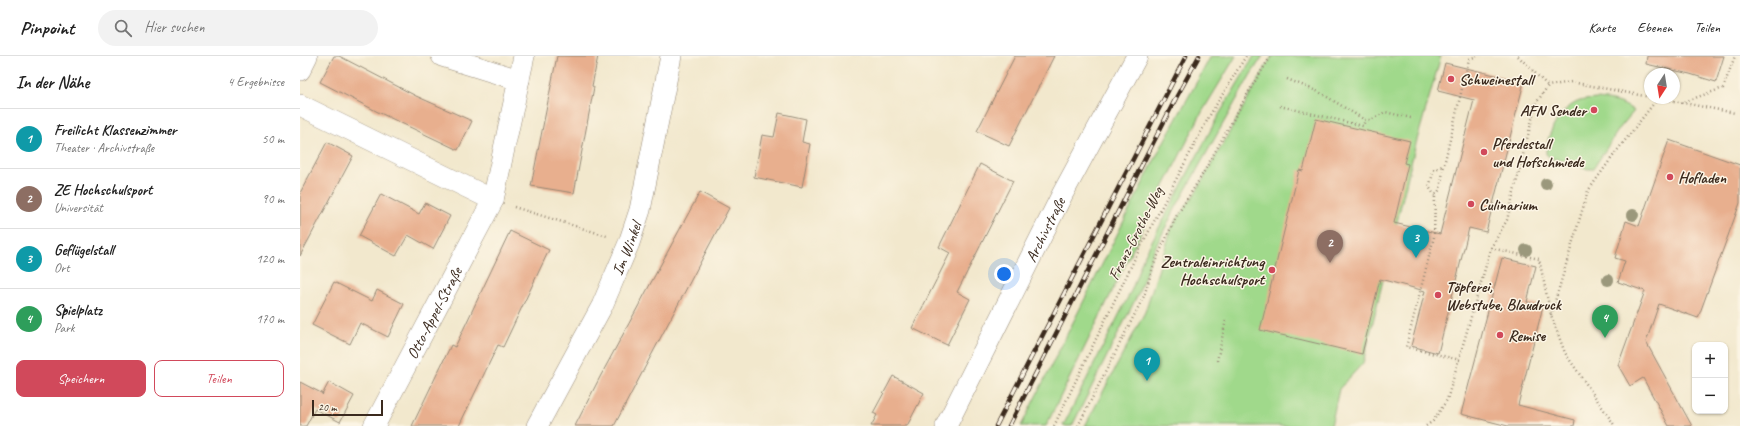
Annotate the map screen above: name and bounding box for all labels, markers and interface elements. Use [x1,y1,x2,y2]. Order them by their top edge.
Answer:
search box [98,10,378,46]
text: Pinpoint [20,16,74,40]
icon: search [112,17,134,39]
text: Hier suchen [144,18,204,37]
text: Karte [1588,19,1615,36]
text: Ebenen [1637,19,1672,36]
text: Teilen [1694,19,1720,36]
north arrow [1644,68,1680,104]
place label: Schweinestall [1459,70,1536,90]
text: In der Nähe [16,72,89,93]
text: 4 Ergebnisse [228,74,284,90]
marker: Schweinestall [1446,74,1456,84]
place label: AFN Sender [1520,101,1588,121]
marker: AFN Sender [1589,105,1599,115]
text: Freilicht Klassenzimmer [54,121,176,140]
text: 1 [26,131,32,147]
text: 50 m [262,131,284,147]
place label: Pferdestall und Hofschmiede [1492,134,1585,172]
text: Theater · Archivstraße [54,140,154,156]
marker: Pferdestall und Hofschmiede [1479,147,1489,157]
place label: Hofladen [1678,168,1727,188]
marker: Hofladen [1665,172,1675,182]
text: ZE Hochschulsport [54,181,152,200]
street label: Franz-Grothe-Weg [1104,182,1169,283]
text: 2 [26,191,32,207]
text: 90 m [262,191,284,207]
street label: Archivstraße [1021,193,1071,265]
place label: Culinarium [1479,195,1538,215]
marker: Culinarium [1466,199,1476,209]
text: Universität [54,200,103,216]
street label: Im Winkel [607,217,647,278]
pin: 3 [1403,225,1429,258]
pin: 2 [1317,230,1343,263]
text: Geflügelstall [54,241,114,260]
text: 3 [26,251,32,267]
text: 120 m [256,251,284,267]
place label: Zentraleinrichtung Hochschulsport [1161,252,1266,290]
text: Ort [54,260,69,276]
street label: Otto-Appel-Straße [402,262,468,362]
your location [994,264,1014,284]
marker: Zentraleinrichtung Hochschulsport [1267,265,1277,275]
place label: Töpferei, Webstube, Blaudruck [1446,277,1563,315]
marker: Töpferei, Webstube, Blaudruck [1433,290,1443,300]
text: Spielplatz [54,301,102,320]
pin: 4 [1592,305,1618,338]
text: 4 [26,311,32,327]
text: 170 m [256,311,284,327]
text: Park [54,320,75,336]
place label: Remise [1508,326,1547,346]
marker: Remise [1495,330,1505,340]
map controls [1692,342,1728,414]
button: + [1692,342,1728,378]
pin: 1 [1134,348,1160,381]
button: Speichern [16,360,146,397]
button: Teilen [154,360,284,397]
button: − [1692,378,1728,414]
scale bar [312,398,383,417]
text: 20 m [318,400,337,414]

